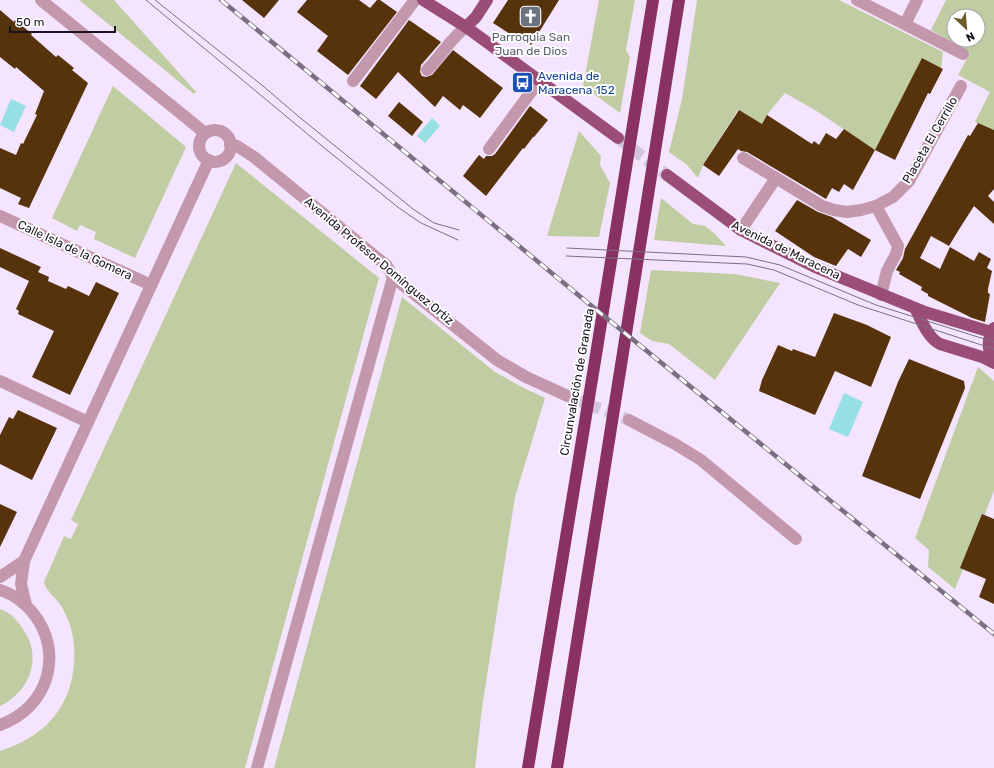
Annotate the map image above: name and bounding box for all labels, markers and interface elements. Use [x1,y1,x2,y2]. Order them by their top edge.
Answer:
church icon: Parroquia San Juan de Dios [518,3,544,29]
scale bar [10,8,115,34]
north arrow [946,8,986,48]
text: 50 m [16,15,44,29]
text: N [964,29,977,44]
place label: Parroquia San Juan de Dios [492,30,570,58]
place label: Avenida de Maracena 152 [538,69,615,97]
bus stop icon: Avenida de Maracena 152 [510,70,536,96]
street label: Placeta El Cerrillo [900,94,960,186]
street label: Avenida Profesor Domínguez Ortiz [301,194,457,328]
street label: Calle Isla de la Gomera [15,217,135,283]
street label: Avenida de Maracena [729,218,843,282]
street label: Circunvalación de Granada [557,307,597,457]

